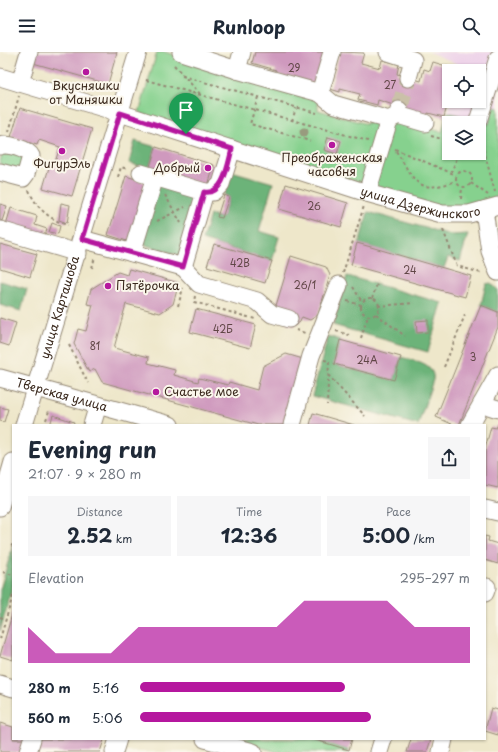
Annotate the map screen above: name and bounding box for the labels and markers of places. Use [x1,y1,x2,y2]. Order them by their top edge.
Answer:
marker: Вкусняшки от Маняшки [81,67,91,77]
place label: Вкусняшки от Маняшки [49,76,123,108]
pin [169,93,203,134]
marker: Преображенская часовня [327,140,337,150]
marker: ФигурЭль [57,146,67,156]
place label: Преображенская часовня [281,148,383,180]
place label: ФигурЭль [34,154,90,172]
place label: Добрый [153,158,200,176]
marker: Добрый [203,163,213,173]
place label: Пятёрочка [116,276,180,294]
marker: Пятёрочка [103,281,113,291]
place label: Счастье мое [164,382,239,400]
marker: Счастье мое [151,387,161,397]

